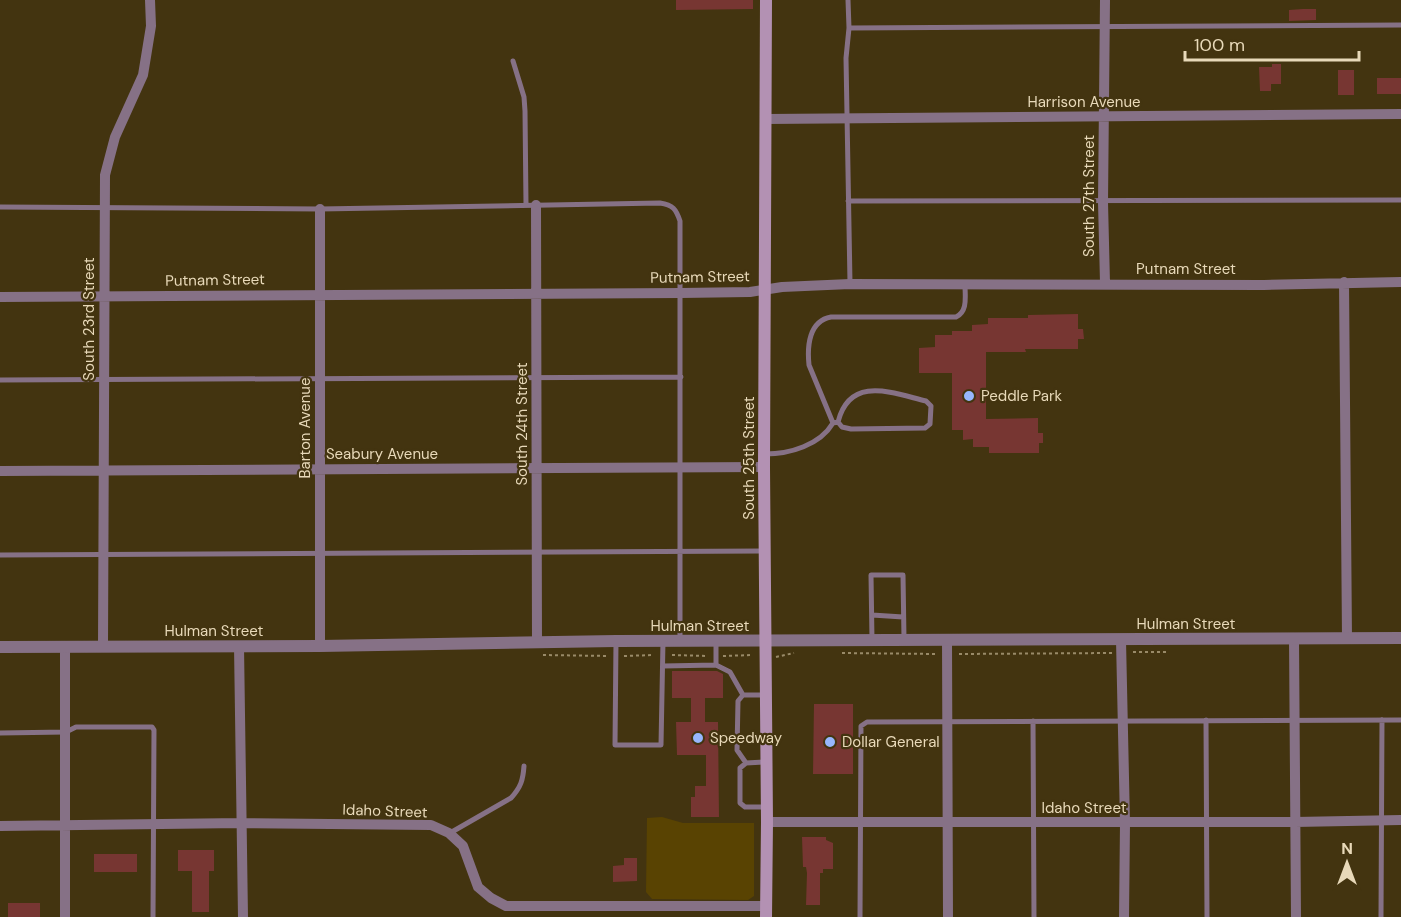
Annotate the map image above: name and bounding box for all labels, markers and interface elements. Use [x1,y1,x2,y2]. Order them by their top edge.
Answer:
scale bar [1185,24,1359,62]
text: 100 m [1194,33,1245,57]
street label: Harrison Avenue [1027,92,1141,112]
street label: South 27th Street [1079,135,1099,257]
street label: South 23rd Street [79,257,99,381]
street label: Putnam Street [1136,259,1236,279]
street label: Putnam Street [650,266,750,288]
street label: Putnam Street [165,269,265,291]
street label: South 24th Street [512,362,532,486]
street label: Barton Avenue [295,378,315,478]
place label: Peddle Park [981,386,1063,406]
marker: Peddle Park [962,389,976,403]
street label: South 25th Street [739,396,759,520]
street label: Seabury Avenue [326,444,438,464]
street label: Hulman Street [1137,614,1236,634]
street label: Hulman Street [651,616,750,636]
street label: Hulman Street [165,621,264,641]
place label: Speedway [710,728,783,748]
marker: Speedway [691,731,705,745]
place label: Dollar General [842,732,940,752]
marker: Dollar General [823,735,837,749]
street label: Idaho Street [1041,798,1127,818]
street label: Idaho Street [342,800,428,822]
north arrow [1317,833,1377,893]
text: N [1341,838,1353,859]

